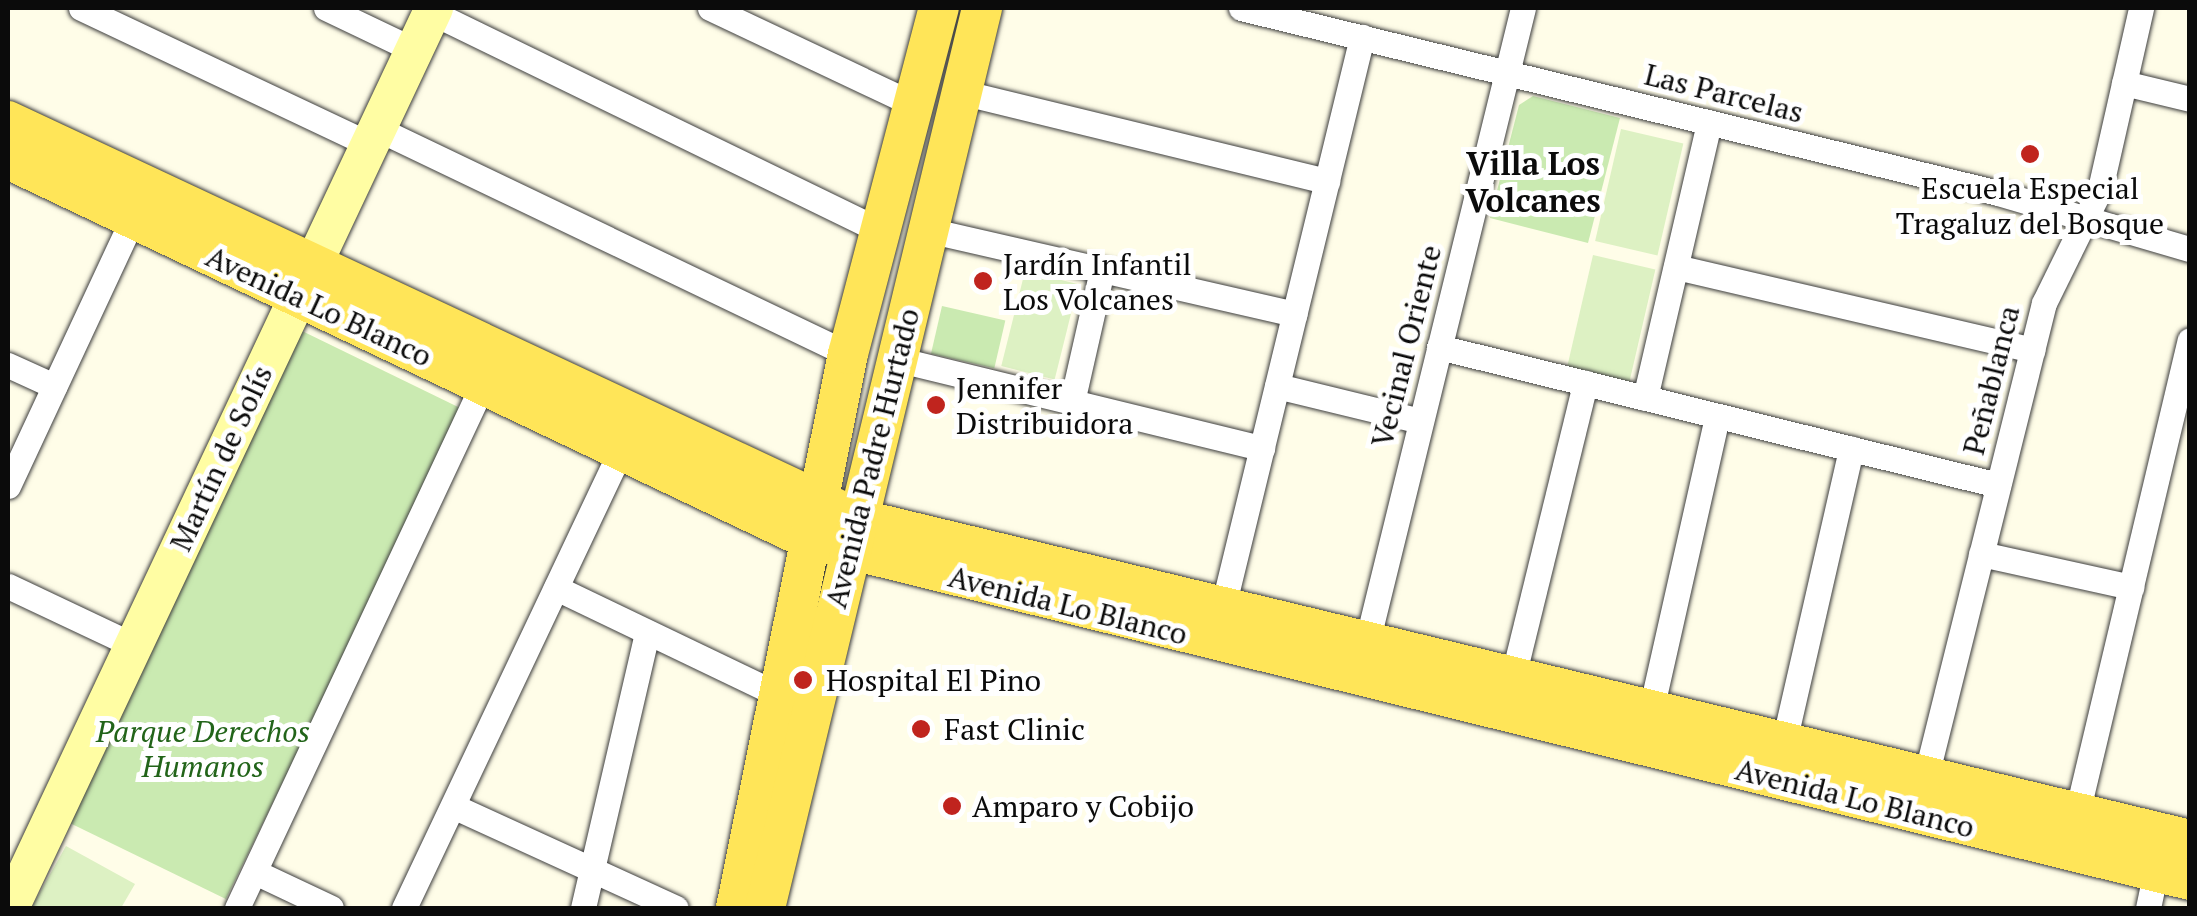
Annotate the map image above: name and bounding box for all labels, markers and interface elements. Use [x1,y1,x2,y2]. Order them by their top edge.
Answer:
street label: Las Parcelas [1641,56,1807,130]
marker: Escuela Especial Tragaluz del Bosque [2019,143,2041,165]
district label: Villa Los Volcanes [1465,145,1601,220]
place label: Escuela Especial Tragaluz del Bosque [1896,170,2164,240]
street label: Avenida Lo Blanco [200,238,438,374]
street label: Vecinal Oriente [1363,241,1449,451]
place label: Jardín Infantil Los Volcanes [1003,246,1191,316]
marker: Jardín Infantil Los Volcanes [972,270,994,292]
street label: Peñablanca [1955,302,2027,458]
street label: Avenida Padre Hurtado [817,304,927,612]
street label: Martín de Solís [162,359,280,557]
place label: Jennifer Distribuidora [956,370,1133,440]
marker: Jennifer Distribuidora [925,394,947,416]
street label: Avenida Lo Blanco [945,558,1191,652]
place label: Hospital El Pino [826,662,1041,698]
marker: Hospital El Pino [790,667,816,693]
place label: Fast Clinic [944,711,1085,747]
park label: Parque Derechos Humanos [96,713,310,784]
marker: Fast Clinic [908,716,934,742]
street label: Avenida Lo Blanco [1732,751,1978,845]
place label: Amparo y Cobijo [972,788,1194,824]
marker: Amparo y Cobijo [941,795,963,817]

